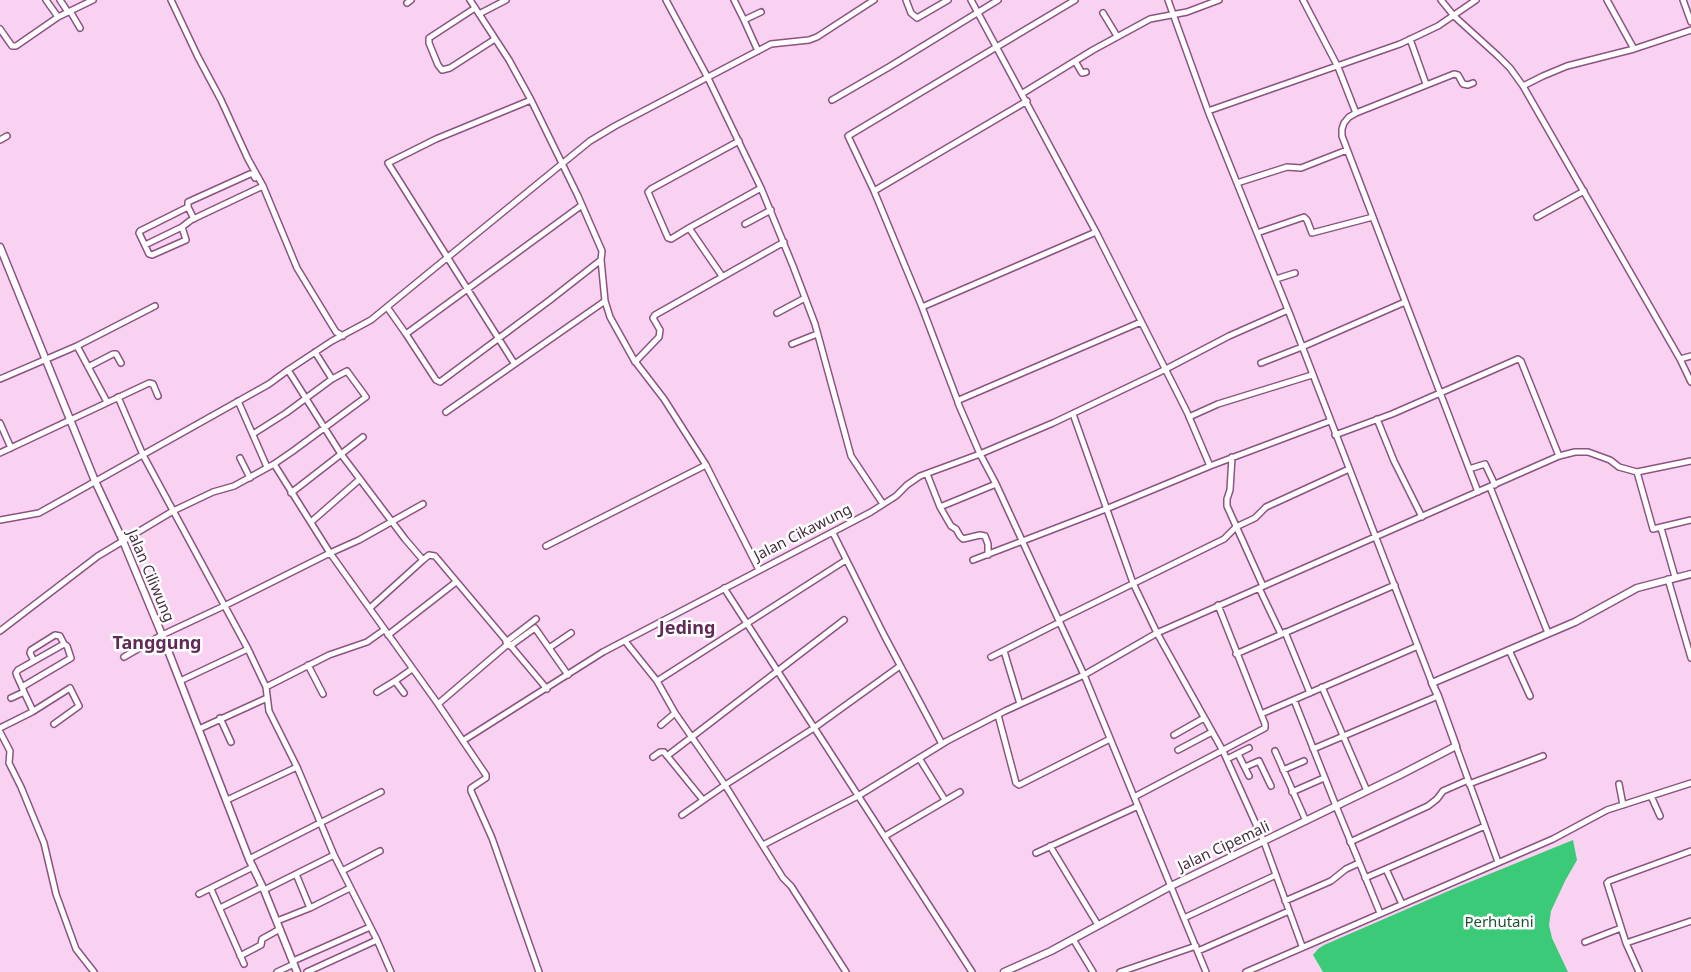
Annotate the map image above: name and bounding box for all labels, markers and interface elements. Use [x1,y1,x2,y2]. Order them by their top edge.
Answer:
street label: Jalan Cikawung [751,501,855,565]
street label: Jalan Ciliwung [122,527,178,625]
district label: Jeding [659,618,715,640]
district label: Tanggung [113,633,201,655]
street label: Jalan Cipemali [1175,818,1273,876]
park label: Perhutani [1464,914,1534,932]

